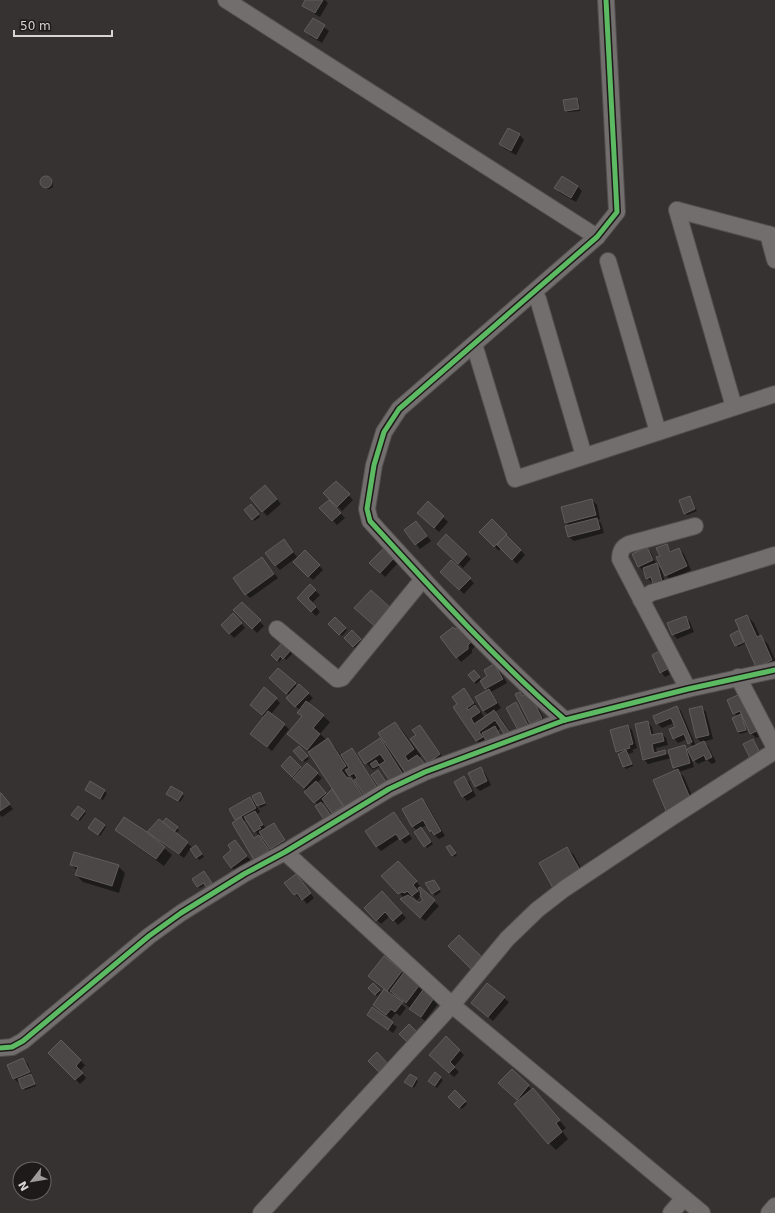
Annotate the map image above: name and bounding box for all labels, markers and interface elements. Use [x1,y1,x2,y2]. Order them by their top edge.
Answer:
scale bar [14,12,112,38]
text: 50 m [20,19,51,33]
north arrow [12,1161,52,1201]
text: N [16,1179,32,1193]

